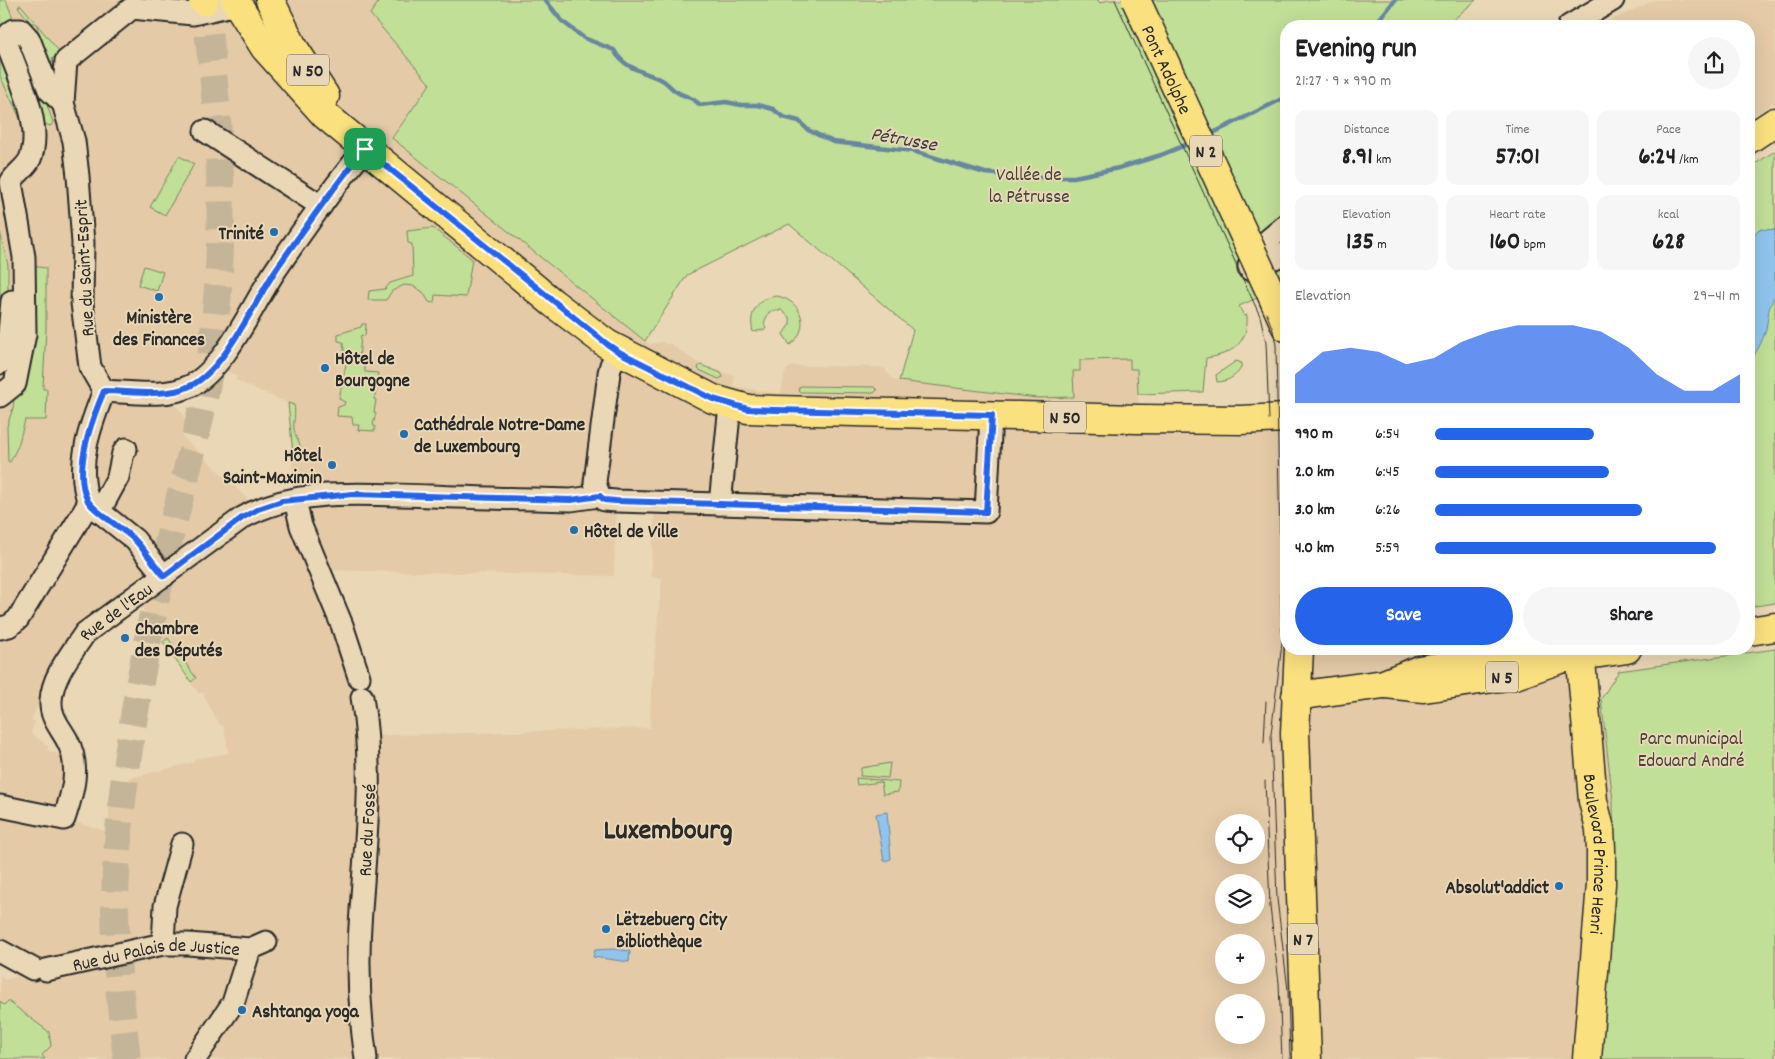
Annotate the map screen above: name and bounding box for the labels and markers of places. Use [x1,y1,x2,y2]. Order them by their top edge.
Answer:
pin [344,128,386,170]
place label: Trinité [218,222,264,249]
marker: Trinité [268,226,280,238]
marker: Ministère des Finances [153,291,165,303]
place label: Ministère des Finances [113,306,205,355]
place label: Hôtel de Bourgogne [335,347,410,396]
marker: Hôtel de Bourgogne [319,362,331,374]
place label: Cathédrale Notre-Dame de Luxembourg [414,413,585,462]
marker: Cathédrale Notre-Dame de Luxembourg [398,428,410,440]
place label: Hôtel Saint-Maximin [223,444,322,493]
marker: Hôtel Saint-Maximin [326,459,338,471]
place label: Hôtel de Ville [584,520,678,547]
marker: Hôtel de Ville [568,524,580,536]
place label: Chambre des Députés [135,617,223,666]
marker: Chambre des Députés [119,632,131,644]
place label: Absolut'addict [1446,876,1549,903]
marker: Absolut'addict [1553,880,1565,892]
place label: Lëtzebuerg City Bibliothèque [616,908,728,957]
marker: Lëtzebuerg City Bibliothèque [600,923,612,935]
place label: Ashtanga yoga [252,1000,360,1027]
marker: Ashtanga yoga [236,1004,248,1016]

